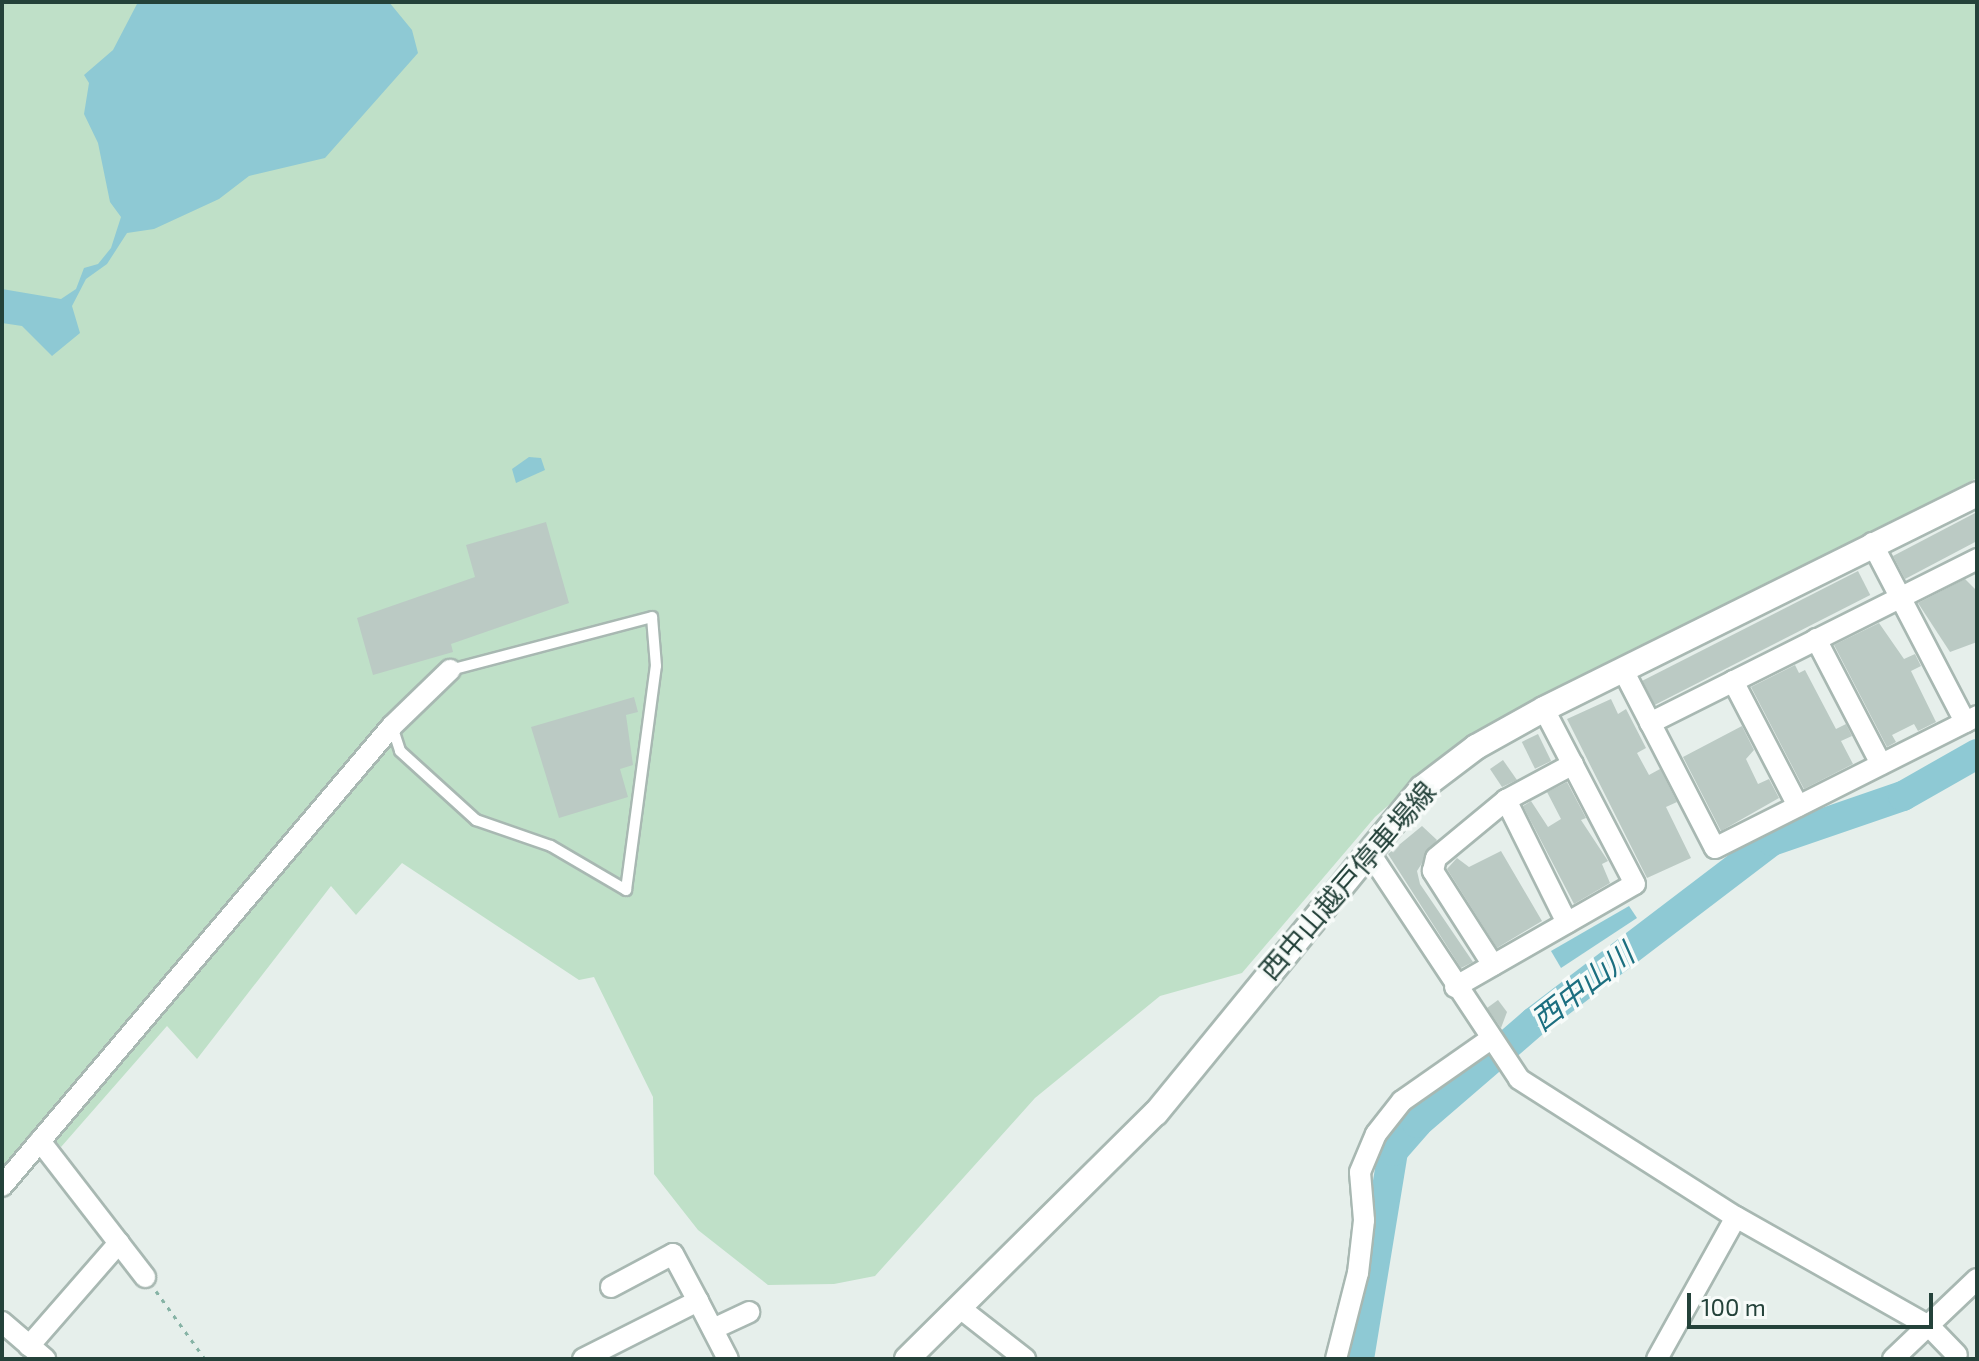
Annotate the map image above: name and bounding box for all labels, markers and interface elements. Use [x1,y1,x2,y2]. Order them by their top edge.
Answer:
street label: 西中山越戸停車場線 [1252,774,1442,986]
water label: 西中山川 [1524,935,1640,1037]
scale bar [1691,1277,1937,1327]
text: 100 m [1701,1292,1766,1321]

